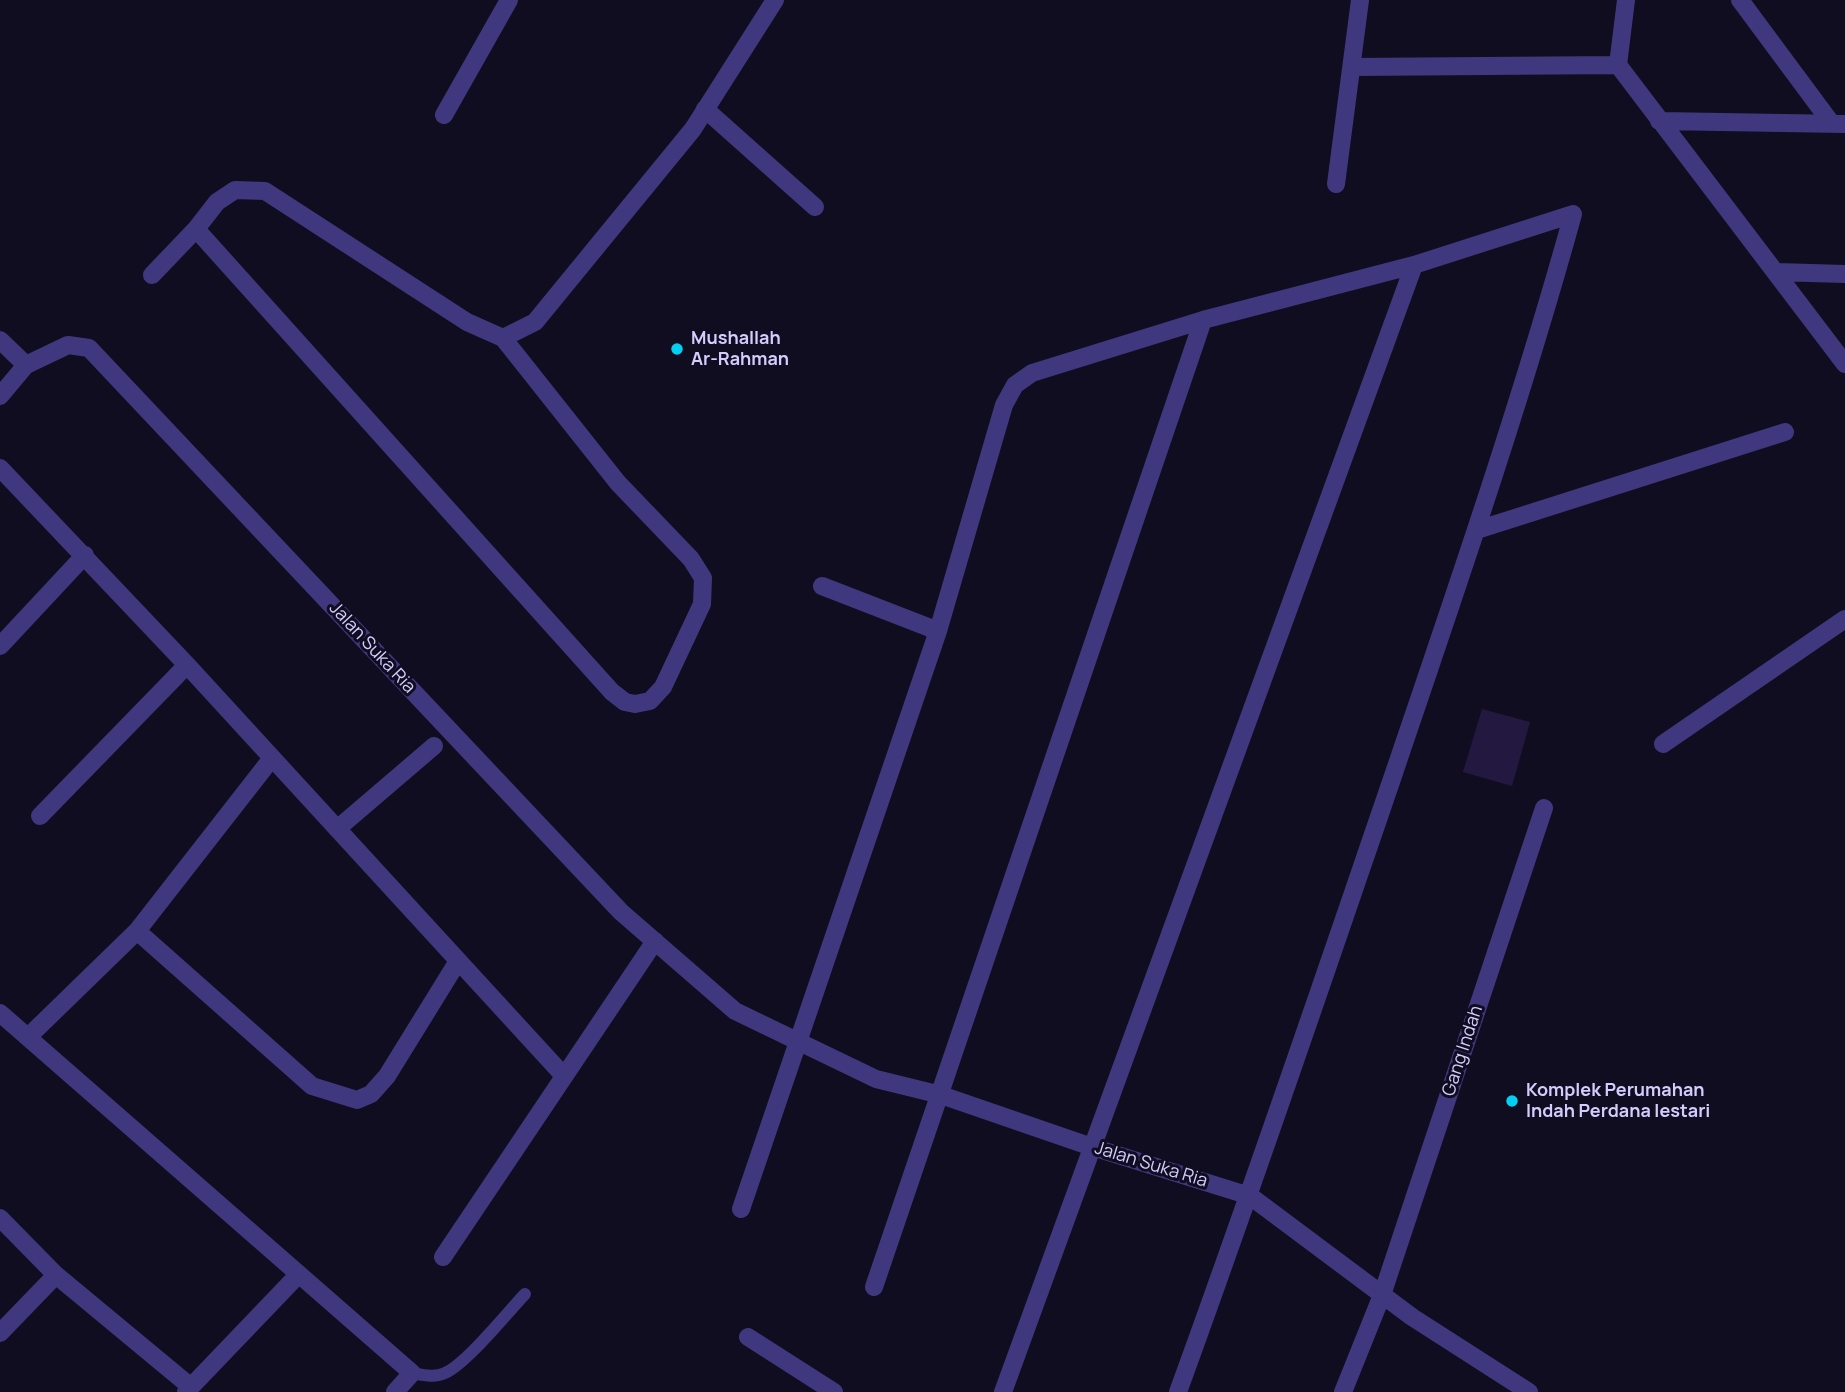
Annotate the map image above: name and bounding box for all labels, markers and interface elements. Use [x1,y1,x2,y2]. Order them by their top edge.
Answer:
place label: Mushallah Ar-Rahman [691,328,789,370]
marker: Mushallah Ar-Rahman [669,341,685,357]
street label: Jalan Suka Ria [324,598,420,698]
street label: Gang Indah [1438,1003,1488,1099]
place label: Komplek Perumahan Indah Perdana lestari [1526,1080,1710,1122]
marker: Komplek Perumahan Indah Perdana lestari [1504,1093,1520,1109]
street label: Jalan Suka Ria [1092,1138,1210,1192]

